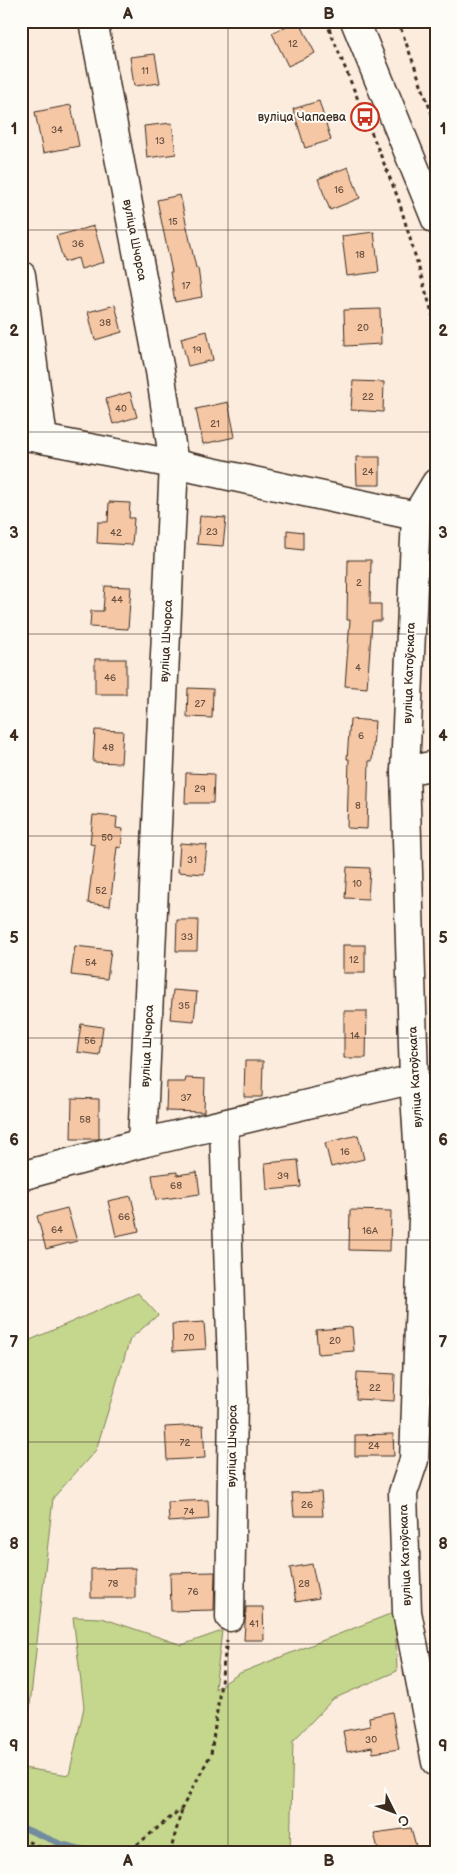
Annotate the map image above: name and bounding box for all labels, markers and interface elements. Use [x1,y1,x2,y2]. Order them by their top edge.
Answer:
text: A [122,5,133,24]
text: B [323,5,335,24]
house number: 12 [288,38,298,50]
house number: 11 [141,65,149,77]
bus stop icon: вуліца Чапаева [350,102,380,132]
place label: вуліца Чапаева [258,110,346,125]
text: 1 [11,120,17,139]
text: 1 [440,120,446,139]
house number: 34 [51,124,63,136]
house number: 13 [155,135,165,147]
house number: 16 [334,184,344,196]
street label: вуліца Шчорса [119,198,150,282]
house number: 15 [168,216,178,228]
house number: 36 [72,238,84,250]
house number: 18 [355,249,365,261]
house number: 17 [182,280,190,292]
house number: 38 [99,317,111,329]
text: 2 [9,322,19,341]
house number: 20 [357,322,369,334]
text: 2 [438,322,448,341]
house number: 19 [192,344,202,356]
house number: 22 [362,391,374,403]
house number: 40 [115,403,127,415]
house number: 21 [210,418,220,430]
house number: 24 [362,466,374,478]
text: 3 [9,524,19,543]
text: 3 [438,524,448,543]
house number: 23 [206,526,218,538]
house number: 42 [110,527,122,539]
house number: 2 [356,577,362,589]
house number: 44 [111,594,123,606]
street label: вуліца Шчорса [157,599,176,683]
street label: вуліца Катоўскага [400,622,419,724]
house number: 4 [355,662,361,674]
house number: 46 [104,672,116,684]
house number: 27 [195,698,205,710]
text: 4 [9,727,19,746]
text: 4 [438,727,448,746]
house number: 6 [358,730,364,742]
house number: 48 [102,742,114,754]
house number: 29 [194,783,206,795]
house number: 8 [355,800,361,812]
house number: 50 [101,832,113,844]
house number: 31 [187,854,197,866]
house number: 10 [352,878,362,890]
house number: 52 [95,885,107,897]
text: 5 [9,929,19,948]
text: 5 [438,929,448,948]
house number: 33 [181,931,193,943]
house number: 12 [349,954,359,966]
house number: 54 [85,957,97,969]
house number: 35 [178,1000,190,1012]
street label: вуліца Шчорса [138,1004,157,1088]
street label: вуліца Катоўскага [405,1026,426,1128]
house number: 14 [350,1030,360,1042]
house number: 56 [84,1035,96,1047]
house number: 37 [180,1092,192,1104]
house number: 58 [79,1114,91,1126]
text: 6 [9,1131,19,1150]
text: 6 [438,1131,448,1150]
house number: 16 [340,1146,350,1158]
house number: 39 [277,1170,289,1182]
house number: 68 [170,1180,182,1192]
house number: 66 [118,1211,130,1223]
house number: 64 [51,1224,63,1236]
house number: 16А [362,1225,379,1237]
house number: 70 [184,1332,195,1344]
text: 7 [10,1333,19,1352]
text: 7 [439,1333,448,1352]
house number: 20 [329,1335,341,1347]
house number: 22 [369,1382,381,1394]
street label: вуліца Шчорса [224,1404,241,1488]
house number: 72 [180,1437,191,1449]
house number: 24 [368,1440,380,1452]
house number: 26 [301,1499,313,1511]
street label: вуліца Катоўскага [396,1504,415,1606]
house number: 74 [183,1506,195,1518]
text: 8 [9,1535,19,1554]
text: 8 [438,1535,448,1554]
house number: 78 [108,1578,119,1590]
house number: 28 [298,1578,310,1590]
house number: 76 [187,1586,199,1598]
house number: 41 [249,1618,259,1630]
house number: 30 [365,1734,377,1746]
text: 9 [9,1737,19,1756]
text: 9 [438,1737,448,1756]
north arrow [370,1786,420,1836]
text: С [394,1811,413,1830]
text: A [122,1852,133,1871]
text: B [323,1852,335,1871]

